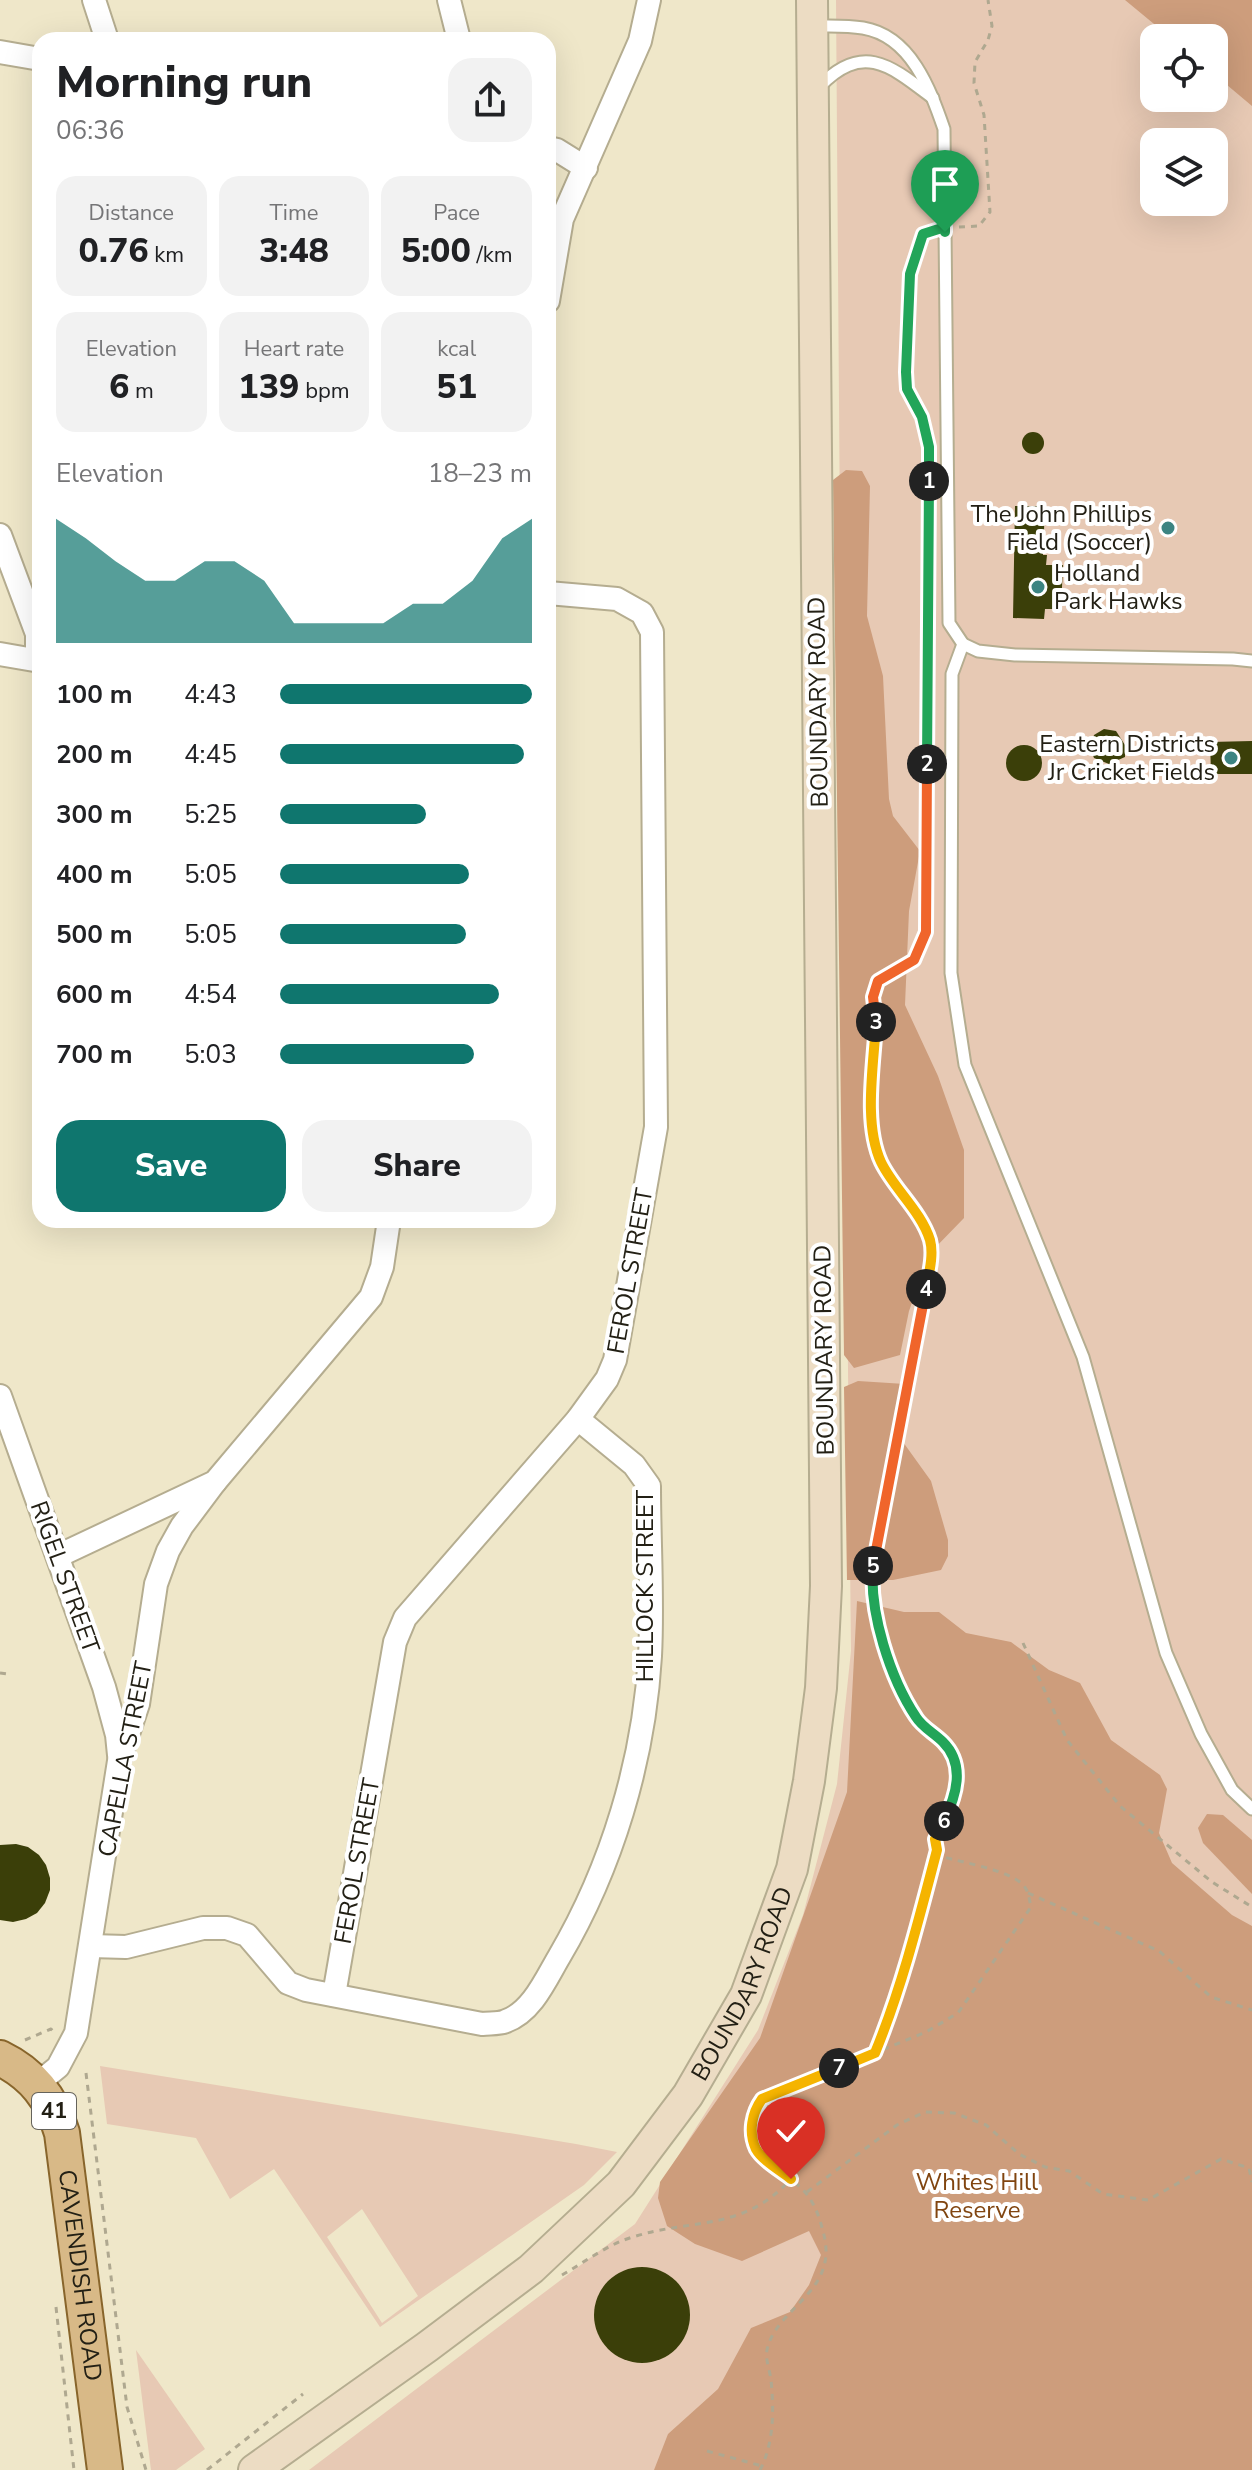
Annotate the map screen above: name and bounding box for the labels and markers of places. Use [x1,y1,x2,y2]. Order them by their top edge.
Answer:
pin [911,150,979,232]
pin: 1 [909,461,949,501]
place label: The John Phillips Field (Soccer) [971,498,1152,558]
marker: The John Phillips Field (Soccer) [1159,519,1177,537]
place label: Holland Park Hawks [1054,557,1182,617]
marker: Holland Park Hawks [1029,578,1047,596]
place label: Eastern Districts Jr Cricket Fields [1039,728,1215,788]
pin: 2 [907,744,947,784]
marker: Eastern Districts Jr Cricket Fields [1222,749,1240,767]
pin: 3 [856,1002,896,1042]
pin: 4 [906,1269,946,1309]
pin: 5 [853,1546,893,1586]
pin: 6 [924,1801,964,1841]
pin: 7 [819,2048,859,2088]
pin [757,2097,825,2179]

